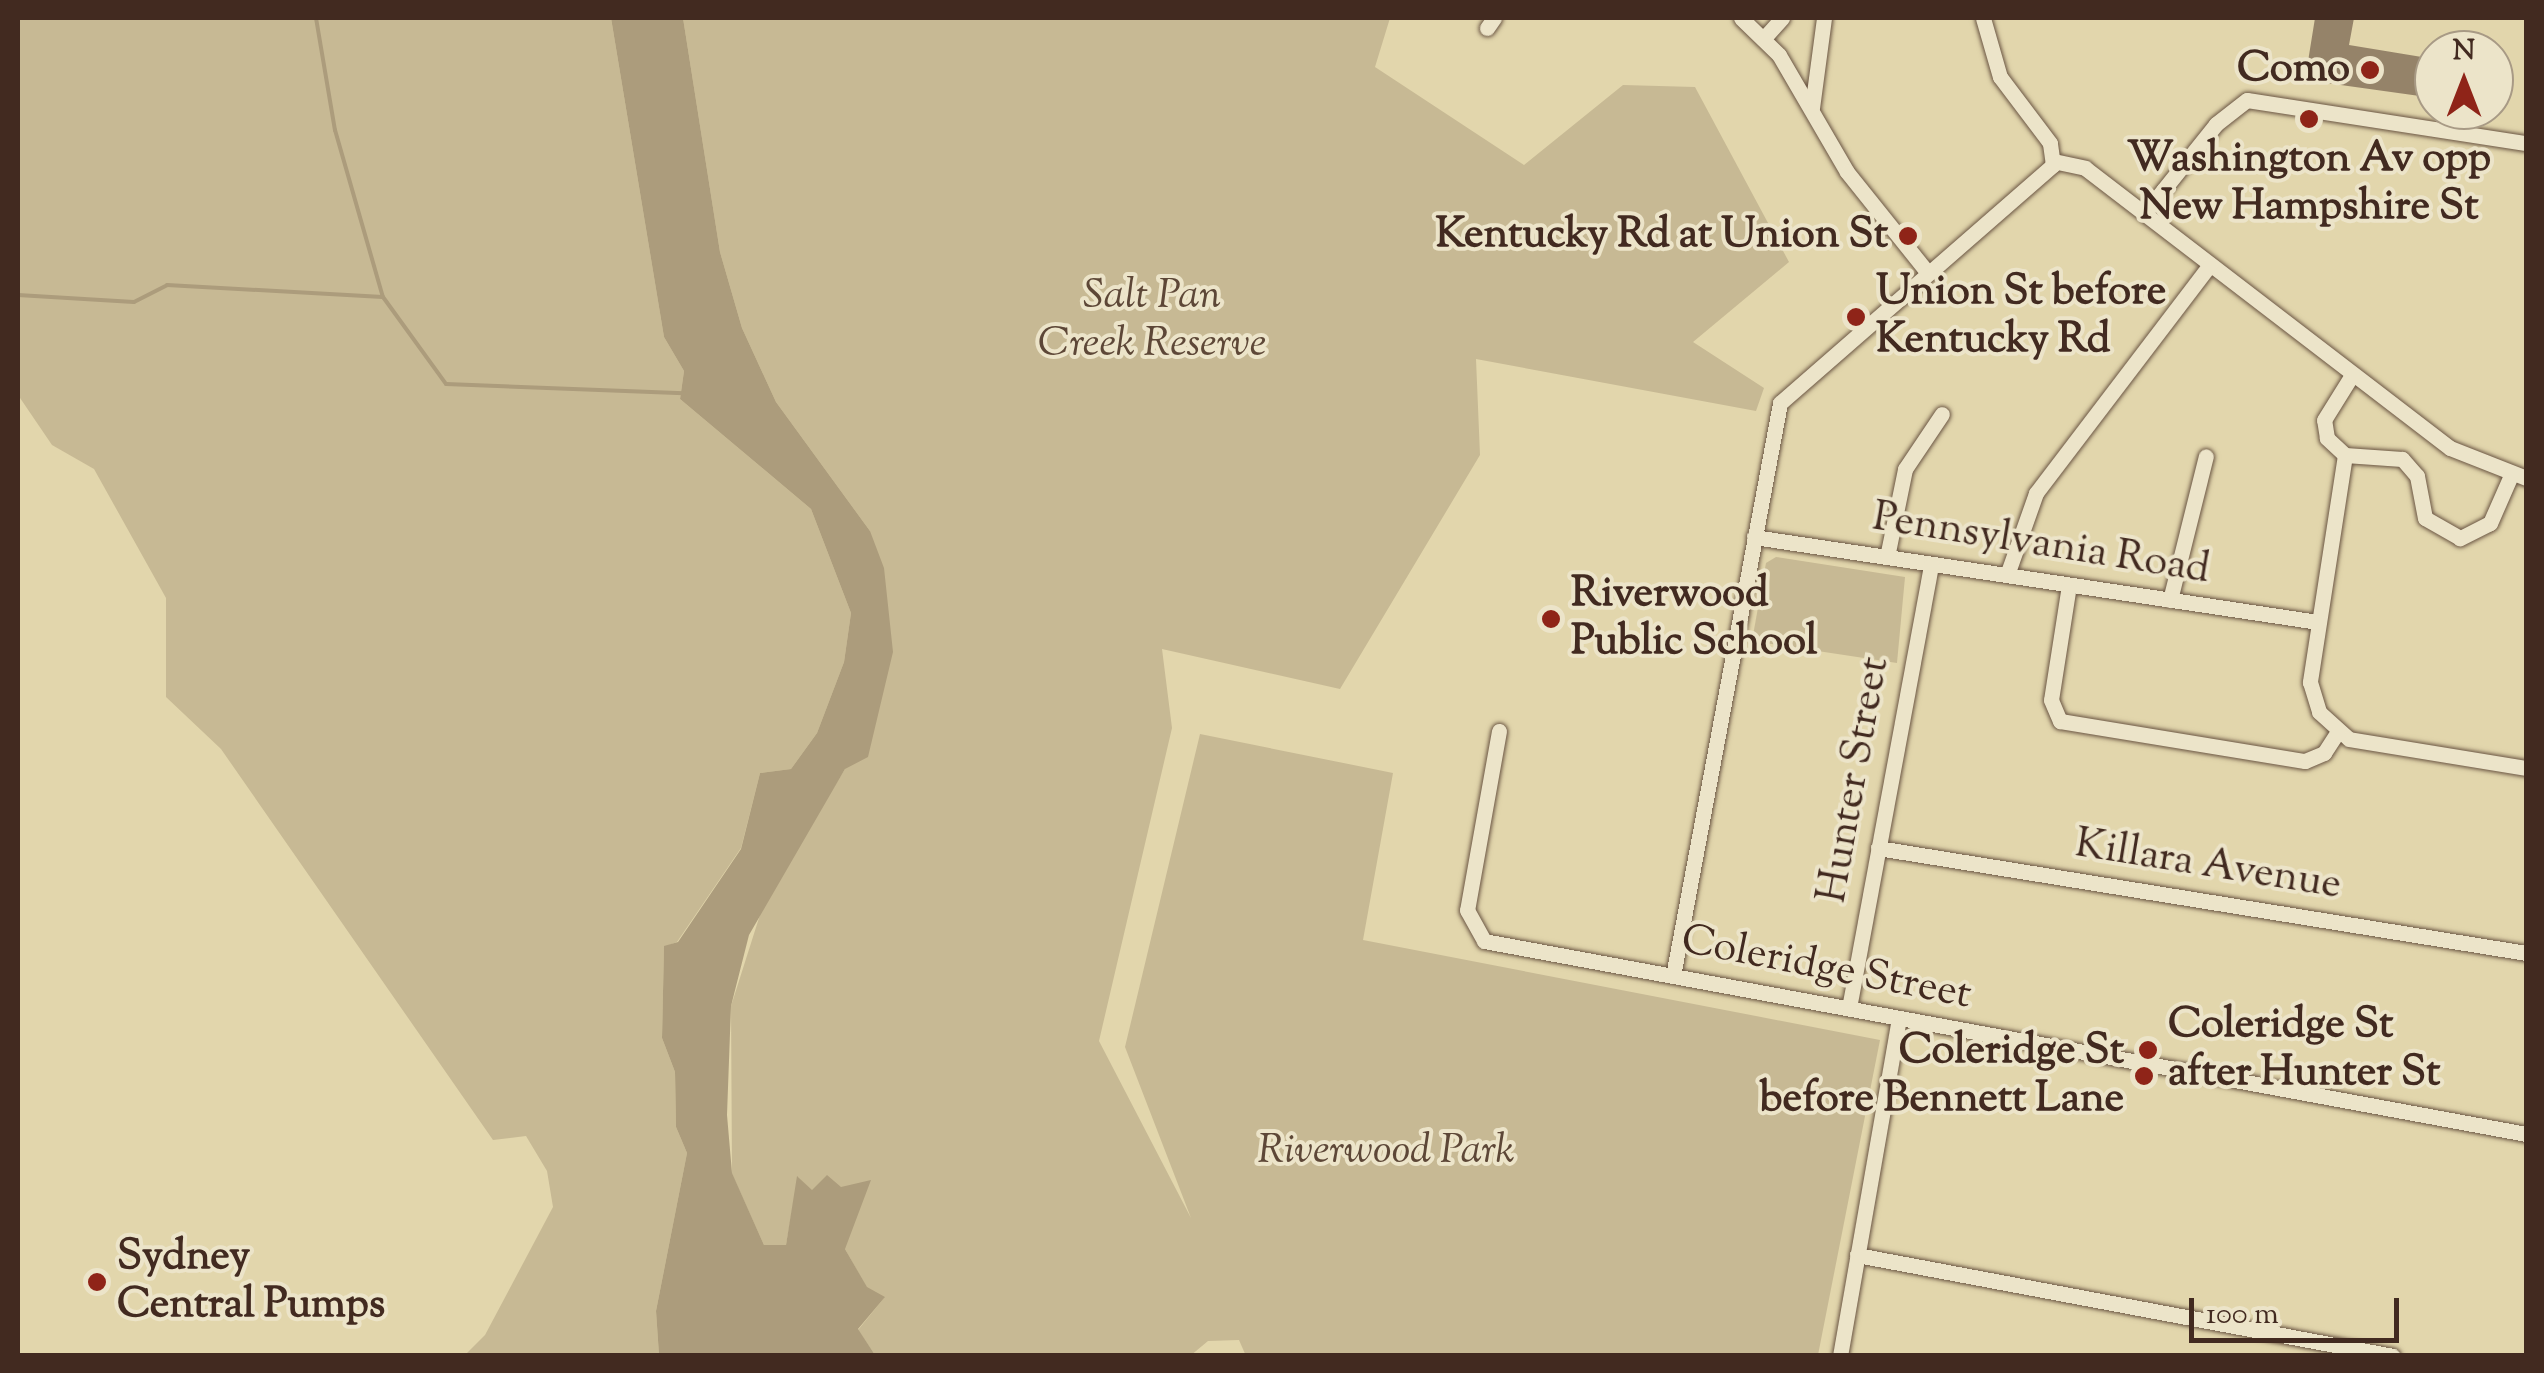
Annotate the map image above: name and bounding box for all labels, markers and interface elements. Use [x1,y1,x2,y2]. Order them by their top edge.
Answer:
north arrow [2414,30,2514,130]
text: N [2453,32,2475,72]
place label: Como [2237,45,2350,95]
marker: Como [2359,59,2381,81]
marker: Washington Av opp New Hampshire St [2298,108,2320,130]
place label: Washington Av opp New Hampshire St [2127,135,2491,234]
place label: Kentucky Rd at Union St [1435,211,1888,261]
marker: Kentucky Rd at Union St [1897,225,1919,247]
place label: Union St before Kentucky Rd [1876,268,2166,366]
park label: Salt Pan Creek Reserve [1038,272,1266,370]
marker: Union St before Kentucky Rd [1845,306,1867,328]
street label: Pennsylvania Road [1869,493,2213,597]
place label: Riverwood Public School [1571,570,1817,668]
marker: Riverwood Public School [1540,608,1562,630]
street label: Hunter Street [1809,653,1901,907]
street label: Killara Avenue [2071,820,2345,912]
street label: Coleridge Street [1677,916,1975,1022]
place label: Coleridge St after Hunter St [2168,1001,2440,1100]
place label: Coleridge St before Bennett Lane [1760,1027,2124,1126]
marker: Coleridge St after Hunter St [2137,1039,2159,1061]
marker: Coleridge St before Bennett Lane [2133,1065,2155,1087]
park label: Riverwood Park [1258,1127,1514,1177]
place label: Sydney Central Pumps [117,1233,385,1332]
marker: Sydney Central Pumps [86,1271,108,1293]
scale bar [2194,1278,2404,1340]
text: 100 m [2206,1294,2279,1337]

